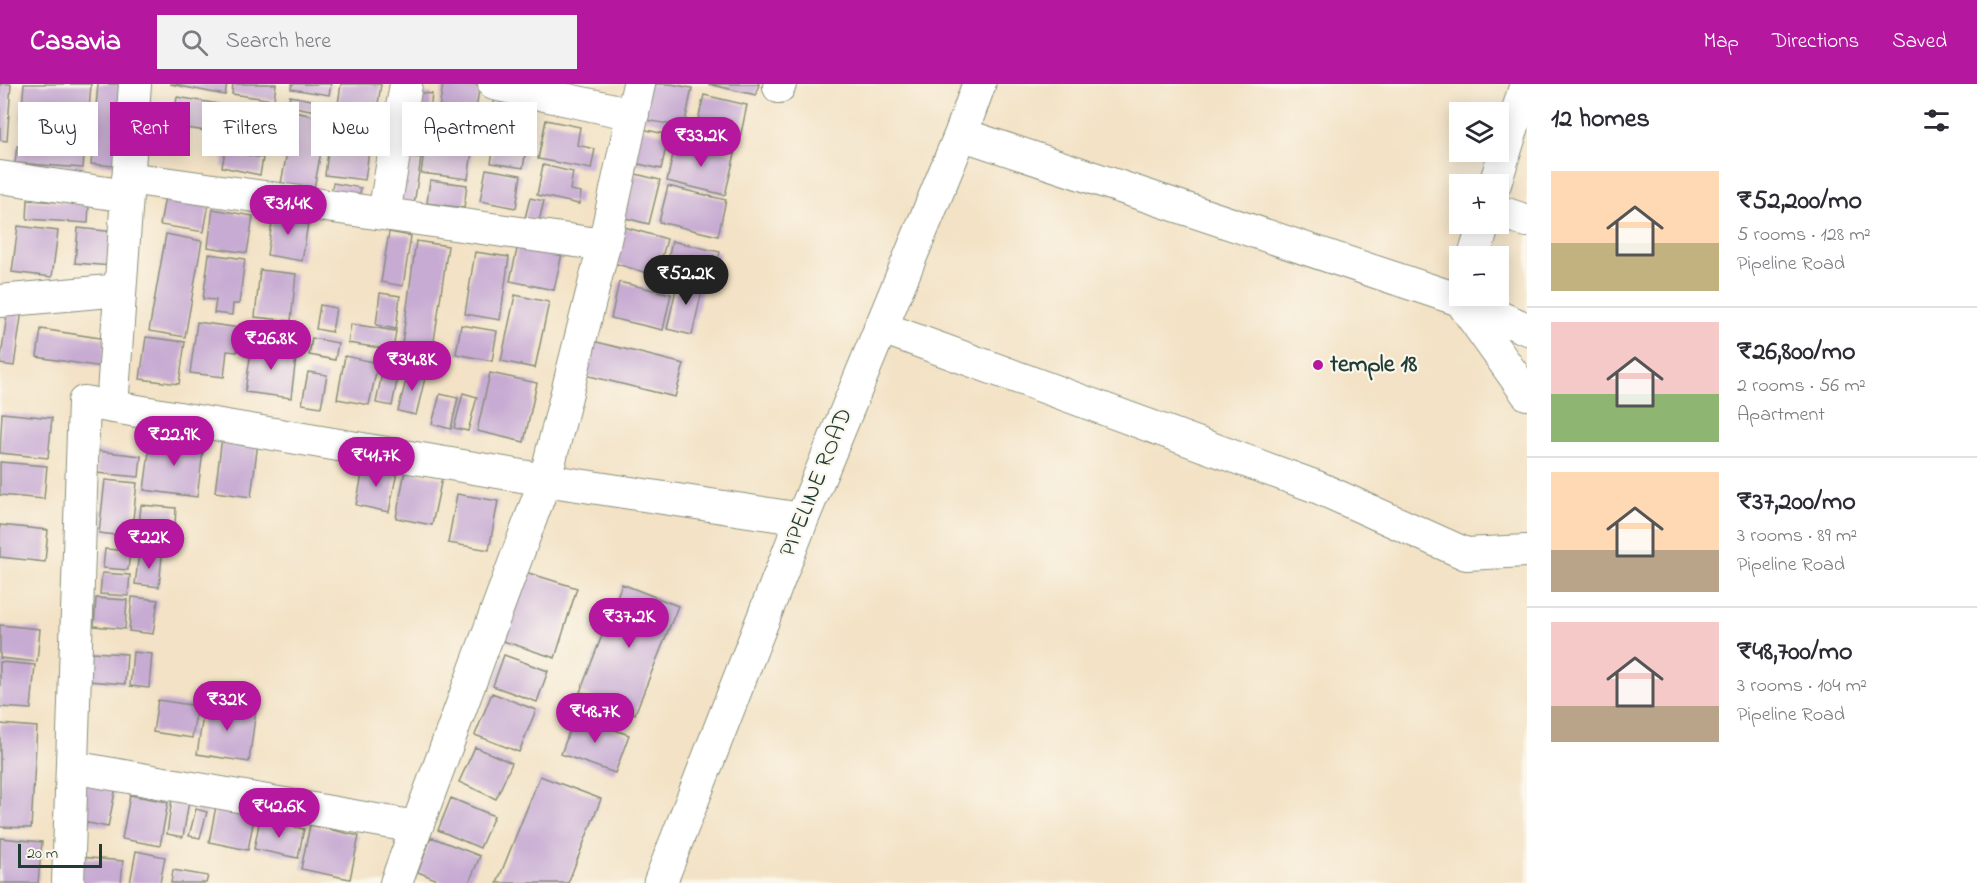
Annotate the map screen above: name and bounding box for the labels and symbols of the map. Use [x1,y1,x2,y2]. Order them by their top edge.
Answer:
pin: ₹33.2K [652,117,750,168]
pin: ₹31.4K [239,185,337,236]
pin: ₹52.2K [637,255,735,306]
pin: ₹26.8K [222,320,320,371]
pin: ₹34.8K [363,341,461,392]
place label: temple 18 [1329,348,1417,383]
marker: temple 18 [1311,358,1325,372]
street label: PIPELINE ROAD [771,403,863,563]
pin: ₹22.9K [125,416,223,467]
pin: ₹41.7K [327,437,425,488]
pin: ₹22K [113,519,185,570]
pin: ₹37.2K [580,598,678,649]
pin: ₹32K [191,681,263,732]
pin: ₹48.7K [546,693,644,744]
pin: ₹42.6K [230,788,328,839]
scale bar [18,841,102,868]

